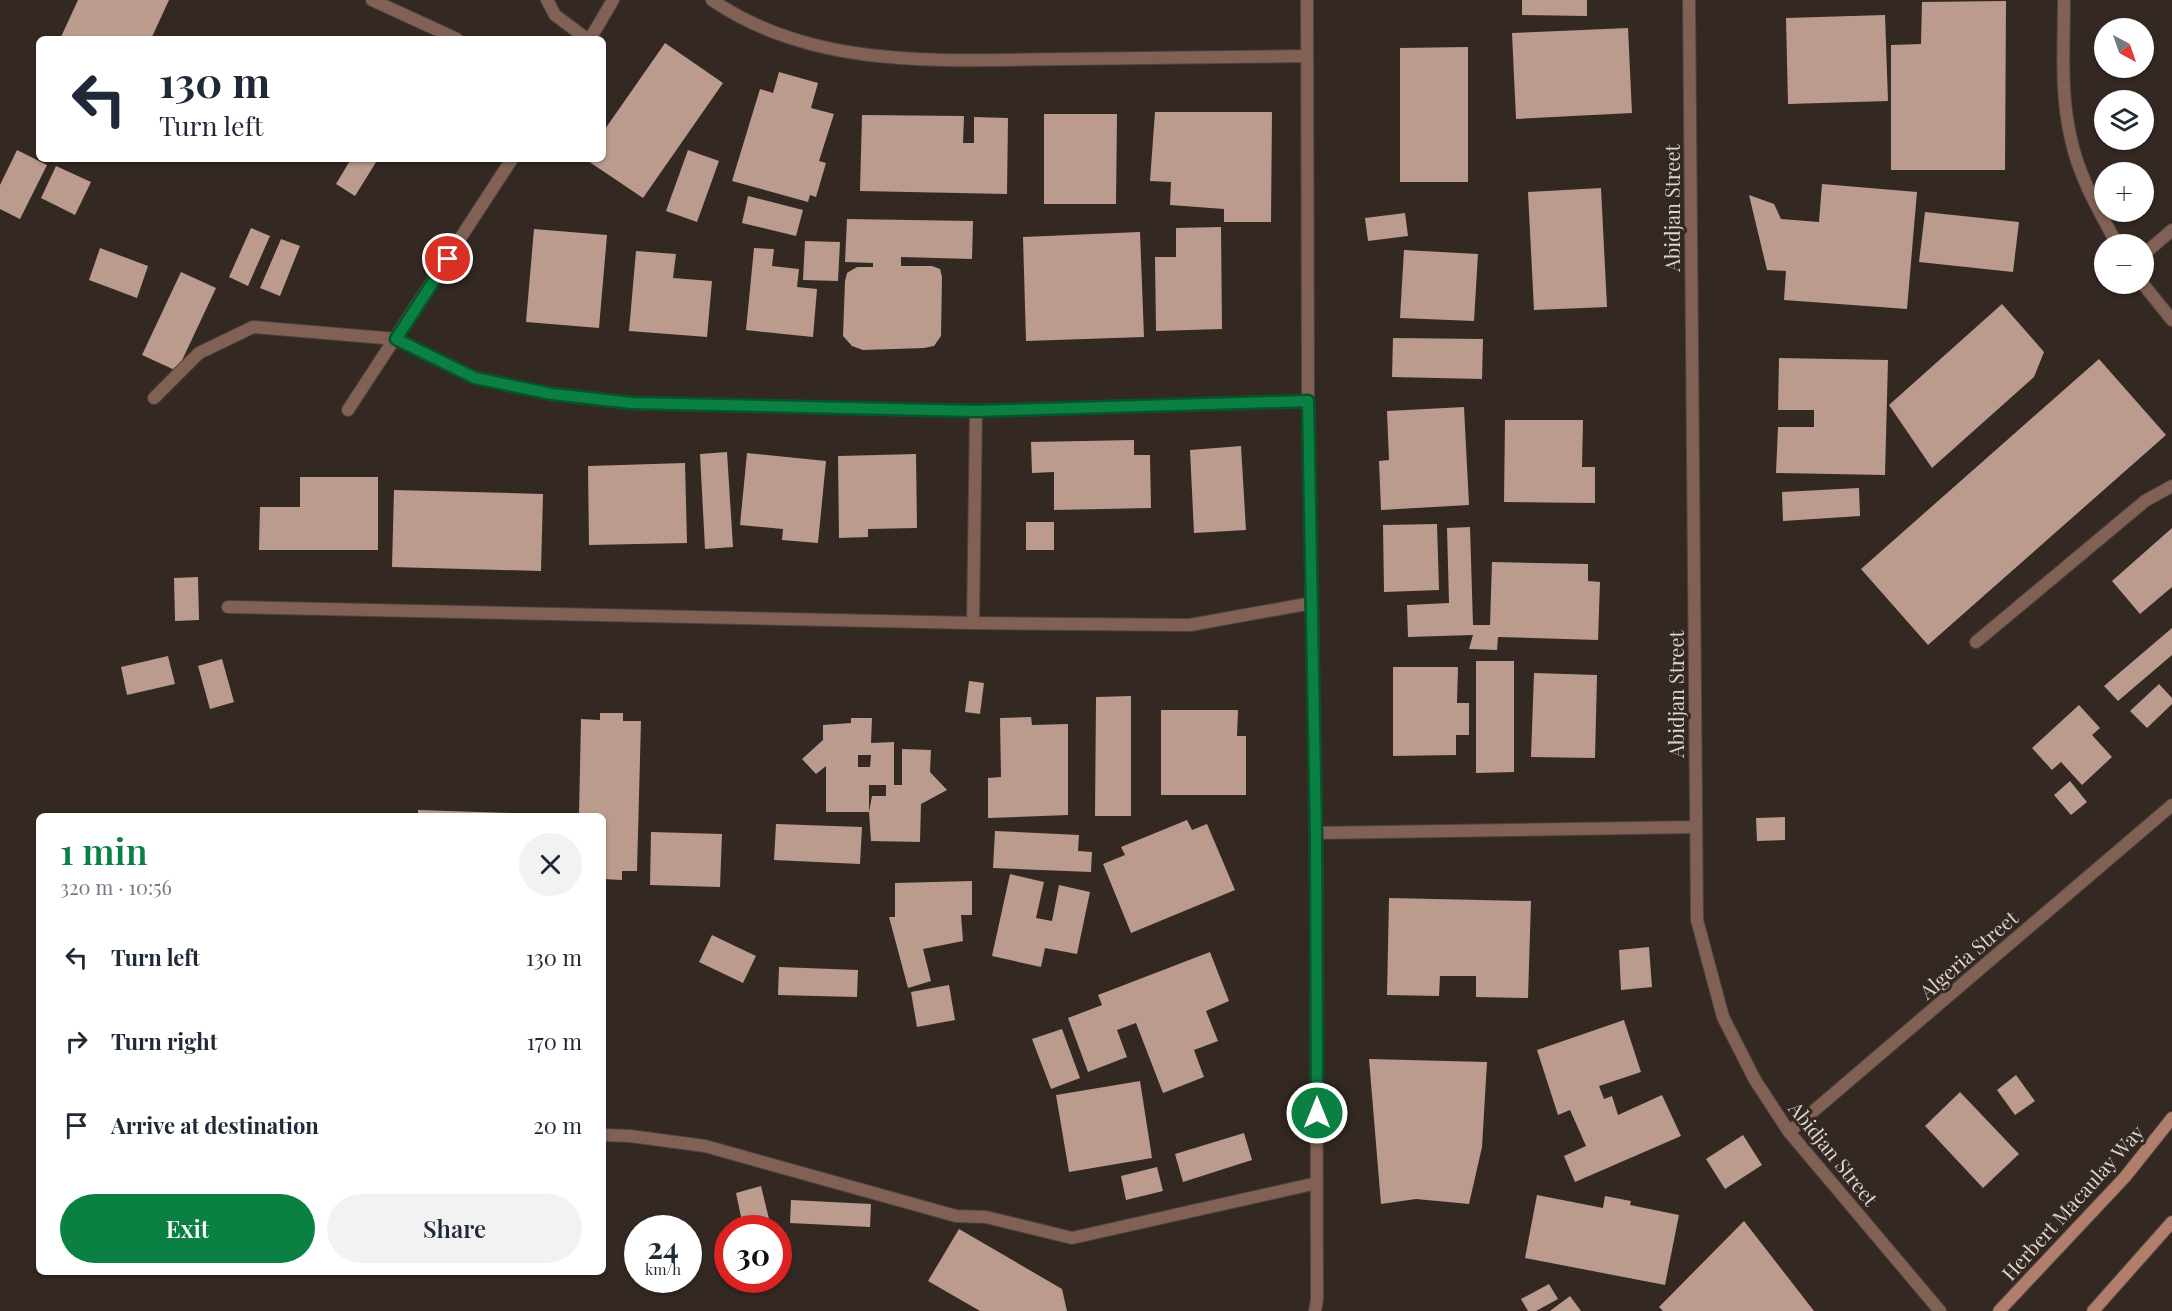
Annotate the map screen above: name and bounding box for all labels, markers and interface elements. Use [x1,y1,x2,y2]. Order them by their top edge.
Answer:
north arrow [2094,18,2154,78]
map controls [2094,18,2154,294]
text: 130 m [159,53,270,109]
icon: left [60,60,138,138]
button: layers [2094,90,2154,150]
text: Turn left [159,107,263,143]
street label: Abidjan Street [1658,143,1685,273]
button: + [2094,162,2154,222]
pin [422,233,473,284]
button: − [2094,234,2154,294]
icon: arrive [431,242,464,275]
street label: Abidjan Street [1662,629,1689,759]
text: 1 min [60,826,148,874]
button: close [519,833,582,896]
text: 320 m · 10:56 [60,873,172,900]
street label: Algeria Street [1912,903,2024,1005]
icon: left [60,941,93,974]
text: Turn left [111,942,200,972]
text: 130 m [526,942,582,972]
icon: right [60,1025,93,1058]
text: Turn right [111,1026,217,1056]
text: 170 m [527,1026,582,1056]
position arrow [1285,1081,1349,1145]
street label: Abidjan Street [1783,1094,1885,1212]
icon: arrive [60,1109,93,1142]
text: Arrive at destination [111,1110,319,1140]
text: 20 m [533,1110,582,1140]
street label: Herbert Macaulay Way [1995,1118,2149,1286]
button: Exit [60,1194,315,1263]
button: Share [327,1194,582,1263]
speed limit sign: 30 [714,1215,792,1293]
text: 24 [647,1227,679,1267]
text: km/h [645,1259,681,1279]

